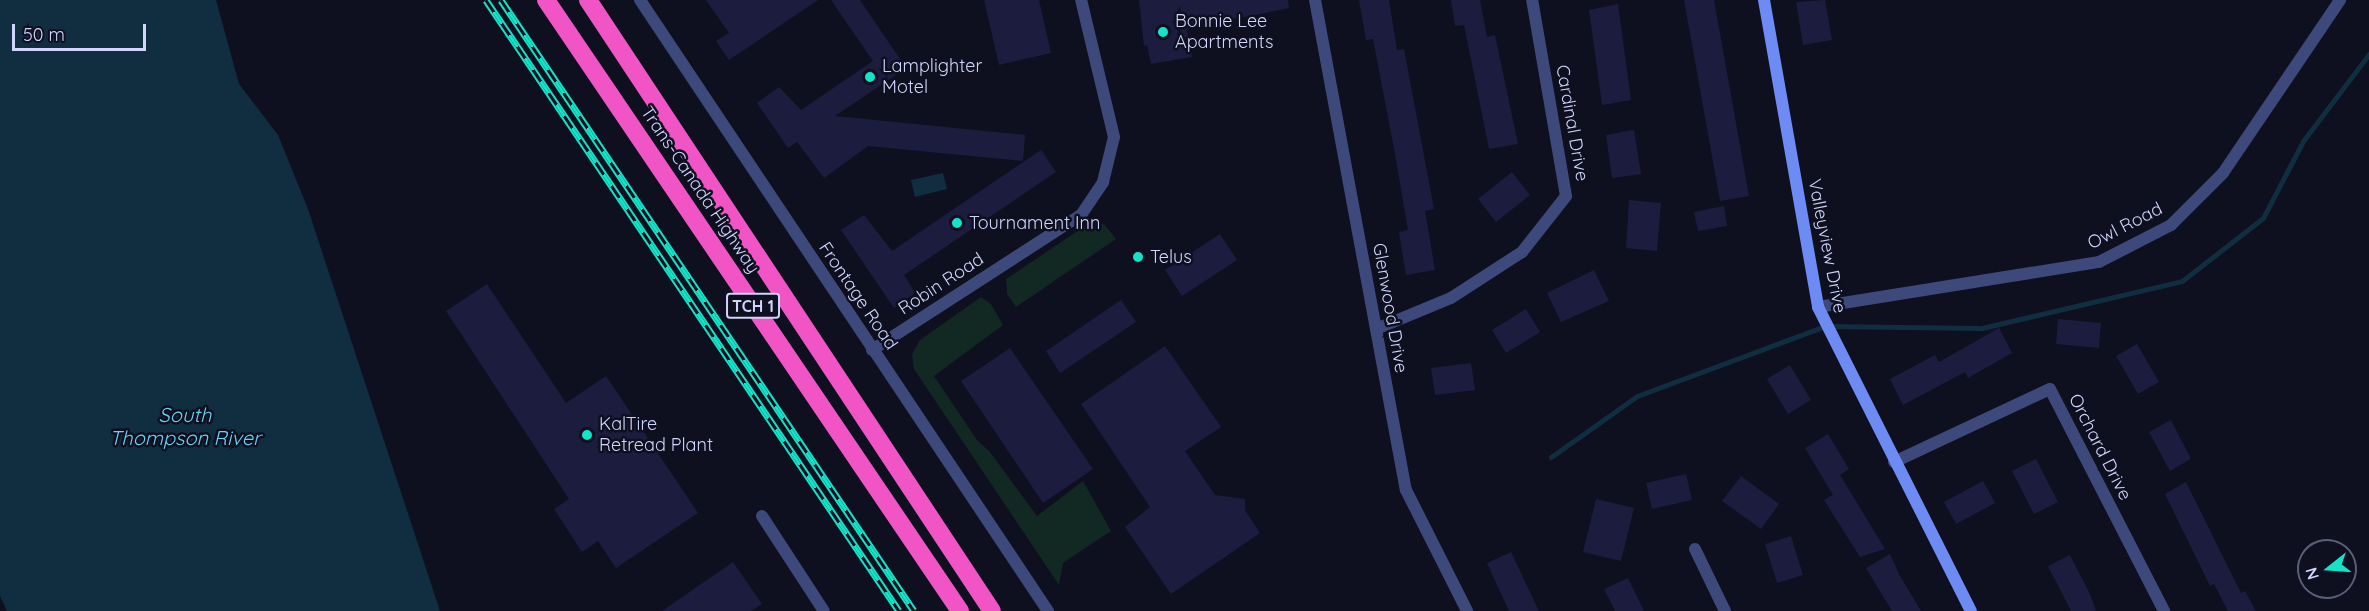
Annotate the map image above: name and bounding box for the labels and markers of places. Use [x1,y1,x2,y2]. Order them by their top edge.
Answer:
place label: Bonnie Lee Apartments [1175,11,1273,54]
marker: Bonnie Lee Apartments [1156,25,1170,39]
place label: Lamplighter Motel [882,56,982,98]
marker: Lamplighter Motel [863,70,877,84]
place label: Tournament Inn [969,212,1100,234]
marker: Tournament Inn [950,216,964,230]
place label: Telus [1150,246,1192,268]
marker: Telus [1131,250,1145,264]
place label: KalTire Retread Plant [599,414,713,456]
marker: KalTire Retread Plant [580,428,594,442]

